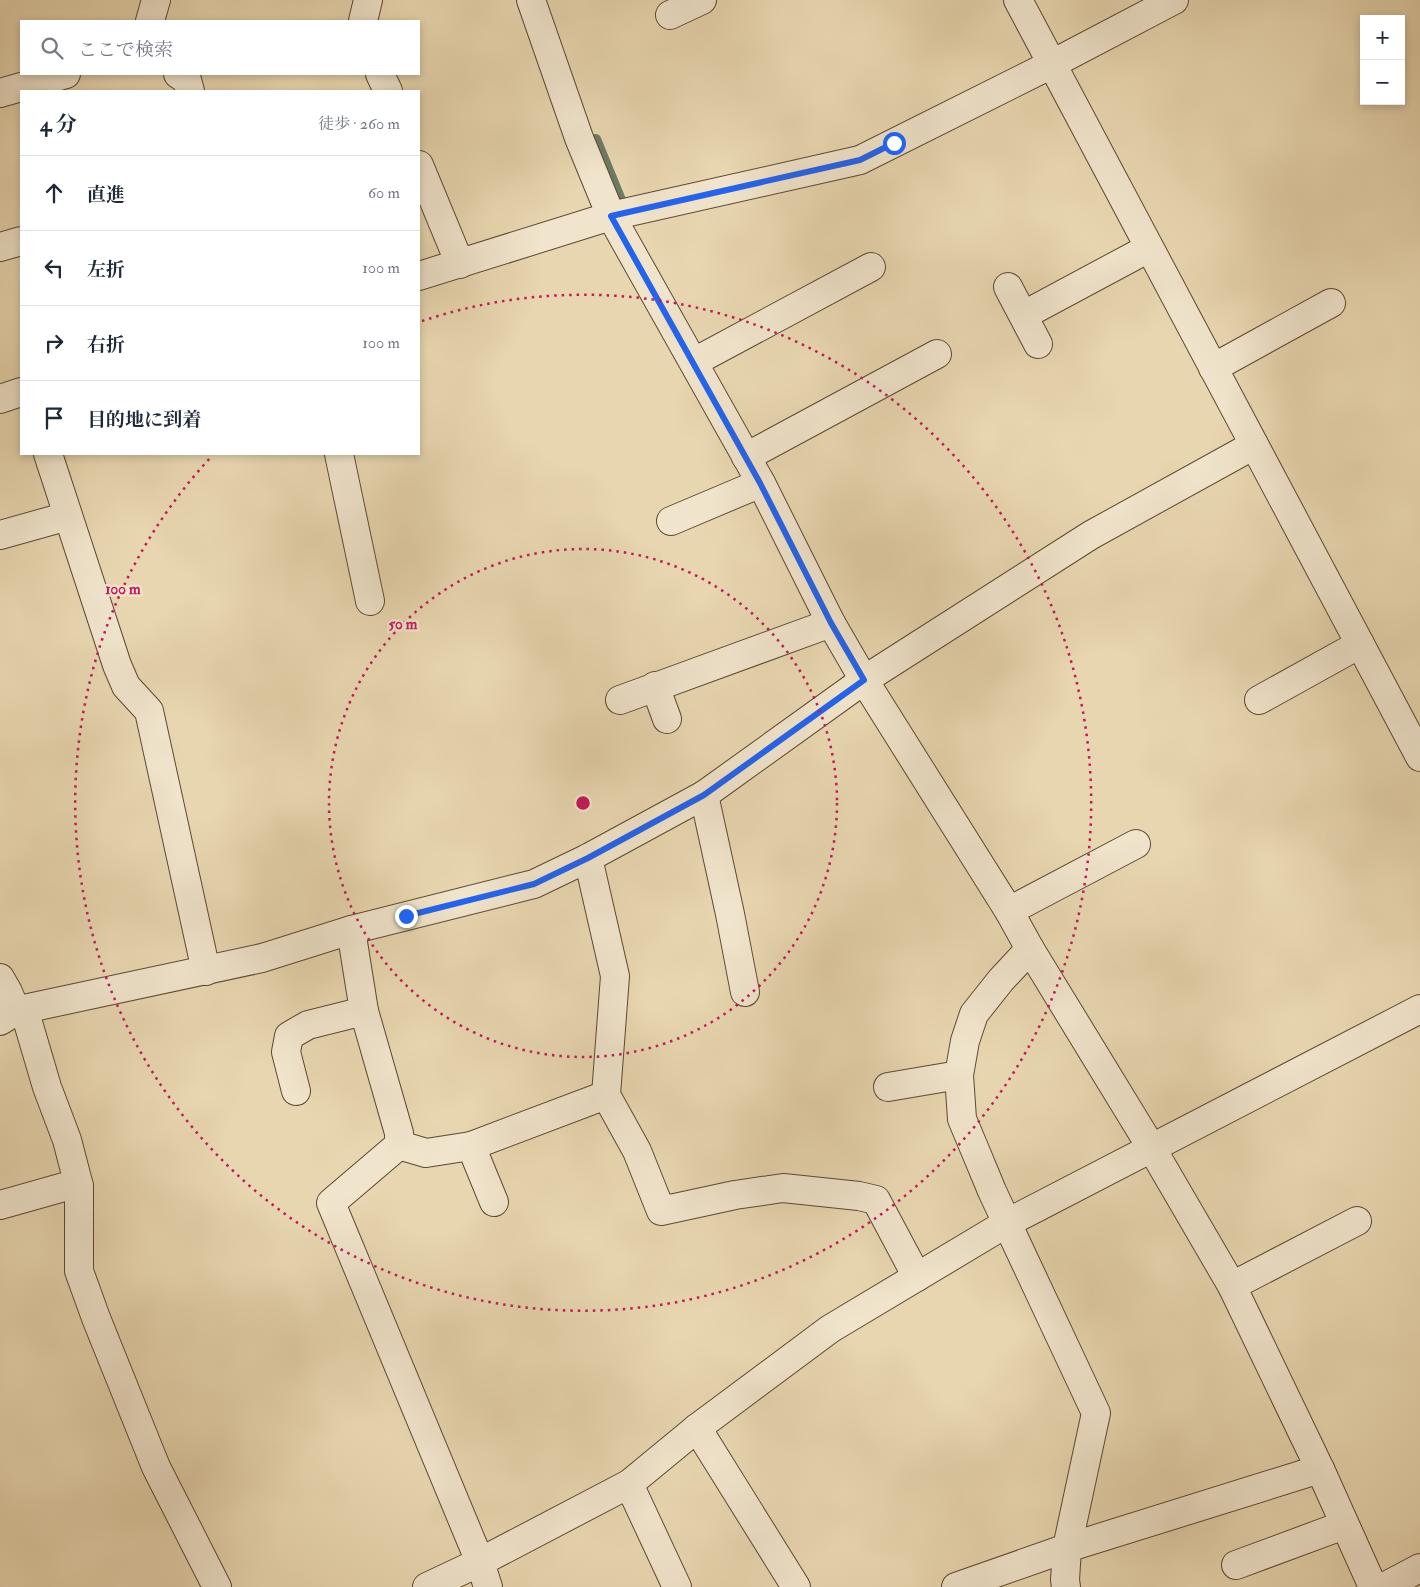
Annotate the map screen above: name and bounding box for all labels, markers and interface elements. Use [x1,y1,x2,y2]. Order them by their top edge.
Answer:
map controls [1360,15,1405,105]
button: + [1360,15,1405,60]
search box [20,20,420,75]
icon: search [38,34,66,62]
text: ここで検索 [78,38,173,62]
button: − [1360,60,1405,105]
text: 4 分 [40,111,77,138]
text: 徒歩 · 260 m [318,114,400,134]
route start [883,132,906,155]
icon: ahead [40,179,68,207]
text: 直進 [87,183,125,207]
text: 60 m [368,183,400,203]
icon: left [40,254,68,282]
text: 左折 [87,258,125,282]
text: 100 m [362,258,400,278]
icon: right [40,329,68,357]
text: 右折 [87,333,125,357]
text: 100 m [362,333,400,353]
icon: arrive [40,404,68,432]
text: 目的地に到着 [87,408,201,432]
text: 100 m [105,580,141,599]
text: 50 m [389,615,418,634]
centre of rings [574,794,592,812]
route end [395,905,418,928]

